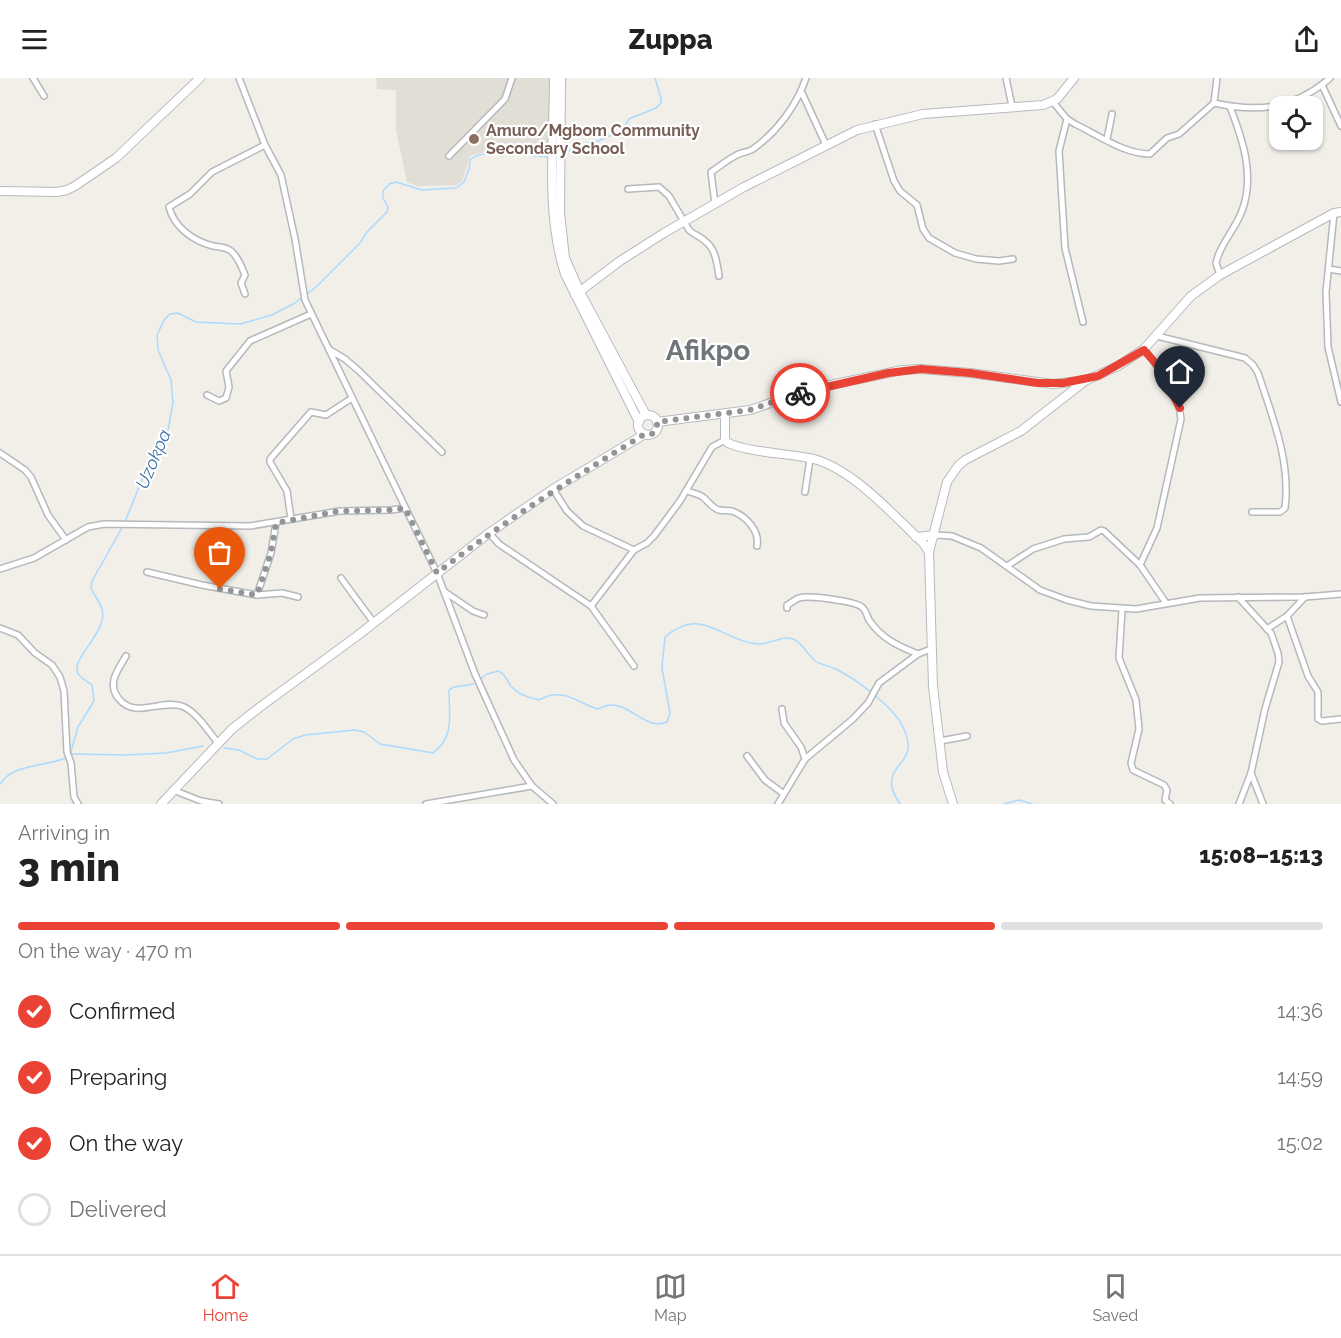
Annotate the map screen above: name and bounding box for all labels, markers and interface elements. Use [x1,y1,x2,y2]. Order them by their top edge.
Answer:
icon: menu [18,23,51,56]
icon: share [1290,23,1323,56]
text: Zuppa [629,24,712,55]
map controls [1269,96,1323,150]
button: locate [1269,96,1323,150]
place label: Amuro/Mgbom Community Secondary School [486,121,700,158]
marker: Amuro/Mgbom Community Secondary School [467,132,481,146]
district label: Afikpo [666,334,750,367]
pin [1154,346,1205,408]
icon: home [1163,355,1196,388]
courier [770,363,830,423]
icon: bike [784,377,817,410]
water label: Uzokpa [131,426,175,492]
pin [194,527,245,589]
icon: bag [203,536,236,569]
text: Arriving in [18,821,110,845]
text: 15:08–15:13 [1199,842,1323,868]
text: 3 min [18,844,120,890]
text: On the way · 470 m [18,939,192,963]
icon: check [18,995,51,1028]
text: Confirmed [69,998,176,1024]
text: 14:36 [1277,999,1323,1023]
icon: check [18,1061,51,1094]
text: Preparing [69,1064,167,1090]
text: 14:59 [1277,1065,1323,1089]
icon: check [18,1127,51,1160]
text: On the way [69,1130,183,1156]
text: 15:02 [1277,1131,1323,1155]
text: Delivered [69,1196,167,1222]
tab: Home [203,1270,248,1325]
tab: Map [654,1270,687,1325]
tab: Saved [1092,1270,1138,1325]

